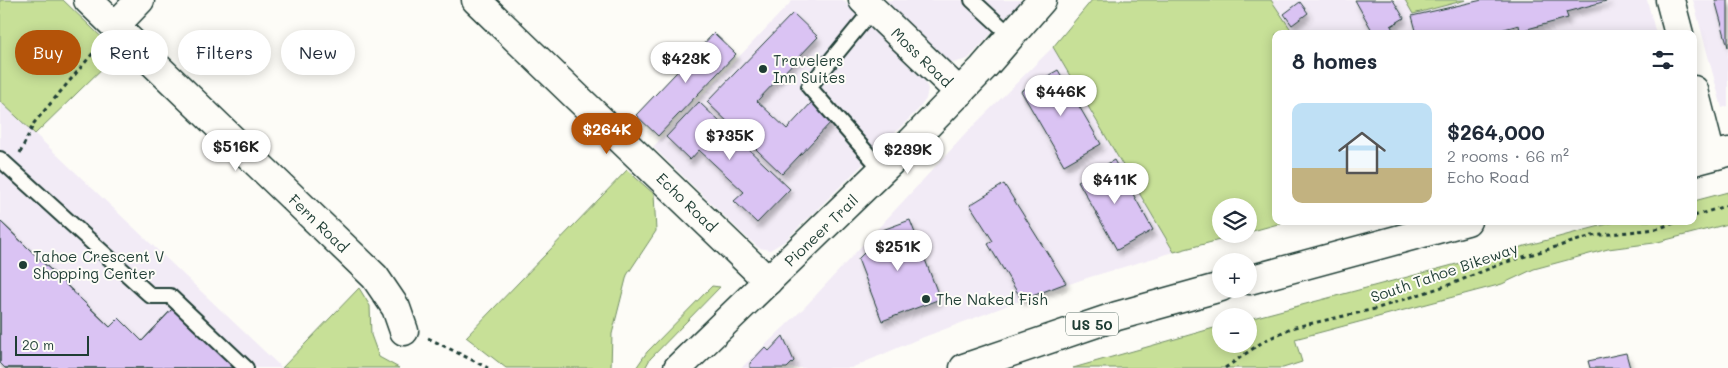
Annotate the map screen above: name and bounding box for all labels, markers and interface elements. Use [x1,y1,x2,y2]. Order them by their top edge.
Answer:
street label: Moss Road [887,23,957,91]
chip: Buy [15,30,81,75]
chip: Rent [91,30,168,75]
chip: Filters [178,30,271,75]
chip: New [281,30,355,75]
pin: $423K [651,42,721,84]
icon: filters [1649,46,1677,74]
text: $423K [661,47,711,68]
text: 8 homes [1292,47,1377,74]
place label: Travelers Inn Suites [773,50,845,87]
marker: Travelers Inn Suites [757,63,769,75]
pin: $446K [1026,74,1096,117]
text: $446K [1036,80,1086,101]
pin: $264K [572,112,642,155]
text: $264K [582,118,632,139]
text: $264,000 [1447,118,1545,145]
pin: $735K [695,119,765,161]
icon: home [1332,123,1392,183]
text: $735K [706,124,754,145]
pin: $516K [201,130,271,172]
pin: $239K [873,132,943,175]
text: $516K [213,135,259,156]
text: $239K [884,138,932,159]
text: 2 rooms · 66 m² [1447,145,1569,166]
pin: $411K [1080,162,1150,205]
text: Echo Road [1447,166,1529,187]
street label: Echo Road [652,168,722,236]
text: $411K [1093,168,1137,189]
street label: Fern Road [285,190,353,256]
street label: Pioneer Trail [780,190,862,270]
map controls [1212,198,1257,353]
button: layers [1212,198,1257,243]
pin: $251K [863,230,933,272]
text: $251K [875,235,921,256]
street label: South Tahoe Bikeway [1368,237,1520,307]
place label: Tahoe Crescent V Shopping Center [33,246,164,283]
button: + [1212,253,1257,298]
marker: Tahoe Crescent V Shopping Center [17,259,29,271]
place label: The Naked Fish [936,289,1048,309]
marker: The Naked Fish [920,293,932,305]
button: − [1212,308,1257,353]
road number: US 50 [1066,312,1118,336]
scale bar [15,333,89,356]
text: 20 m [22,335,54,354]

